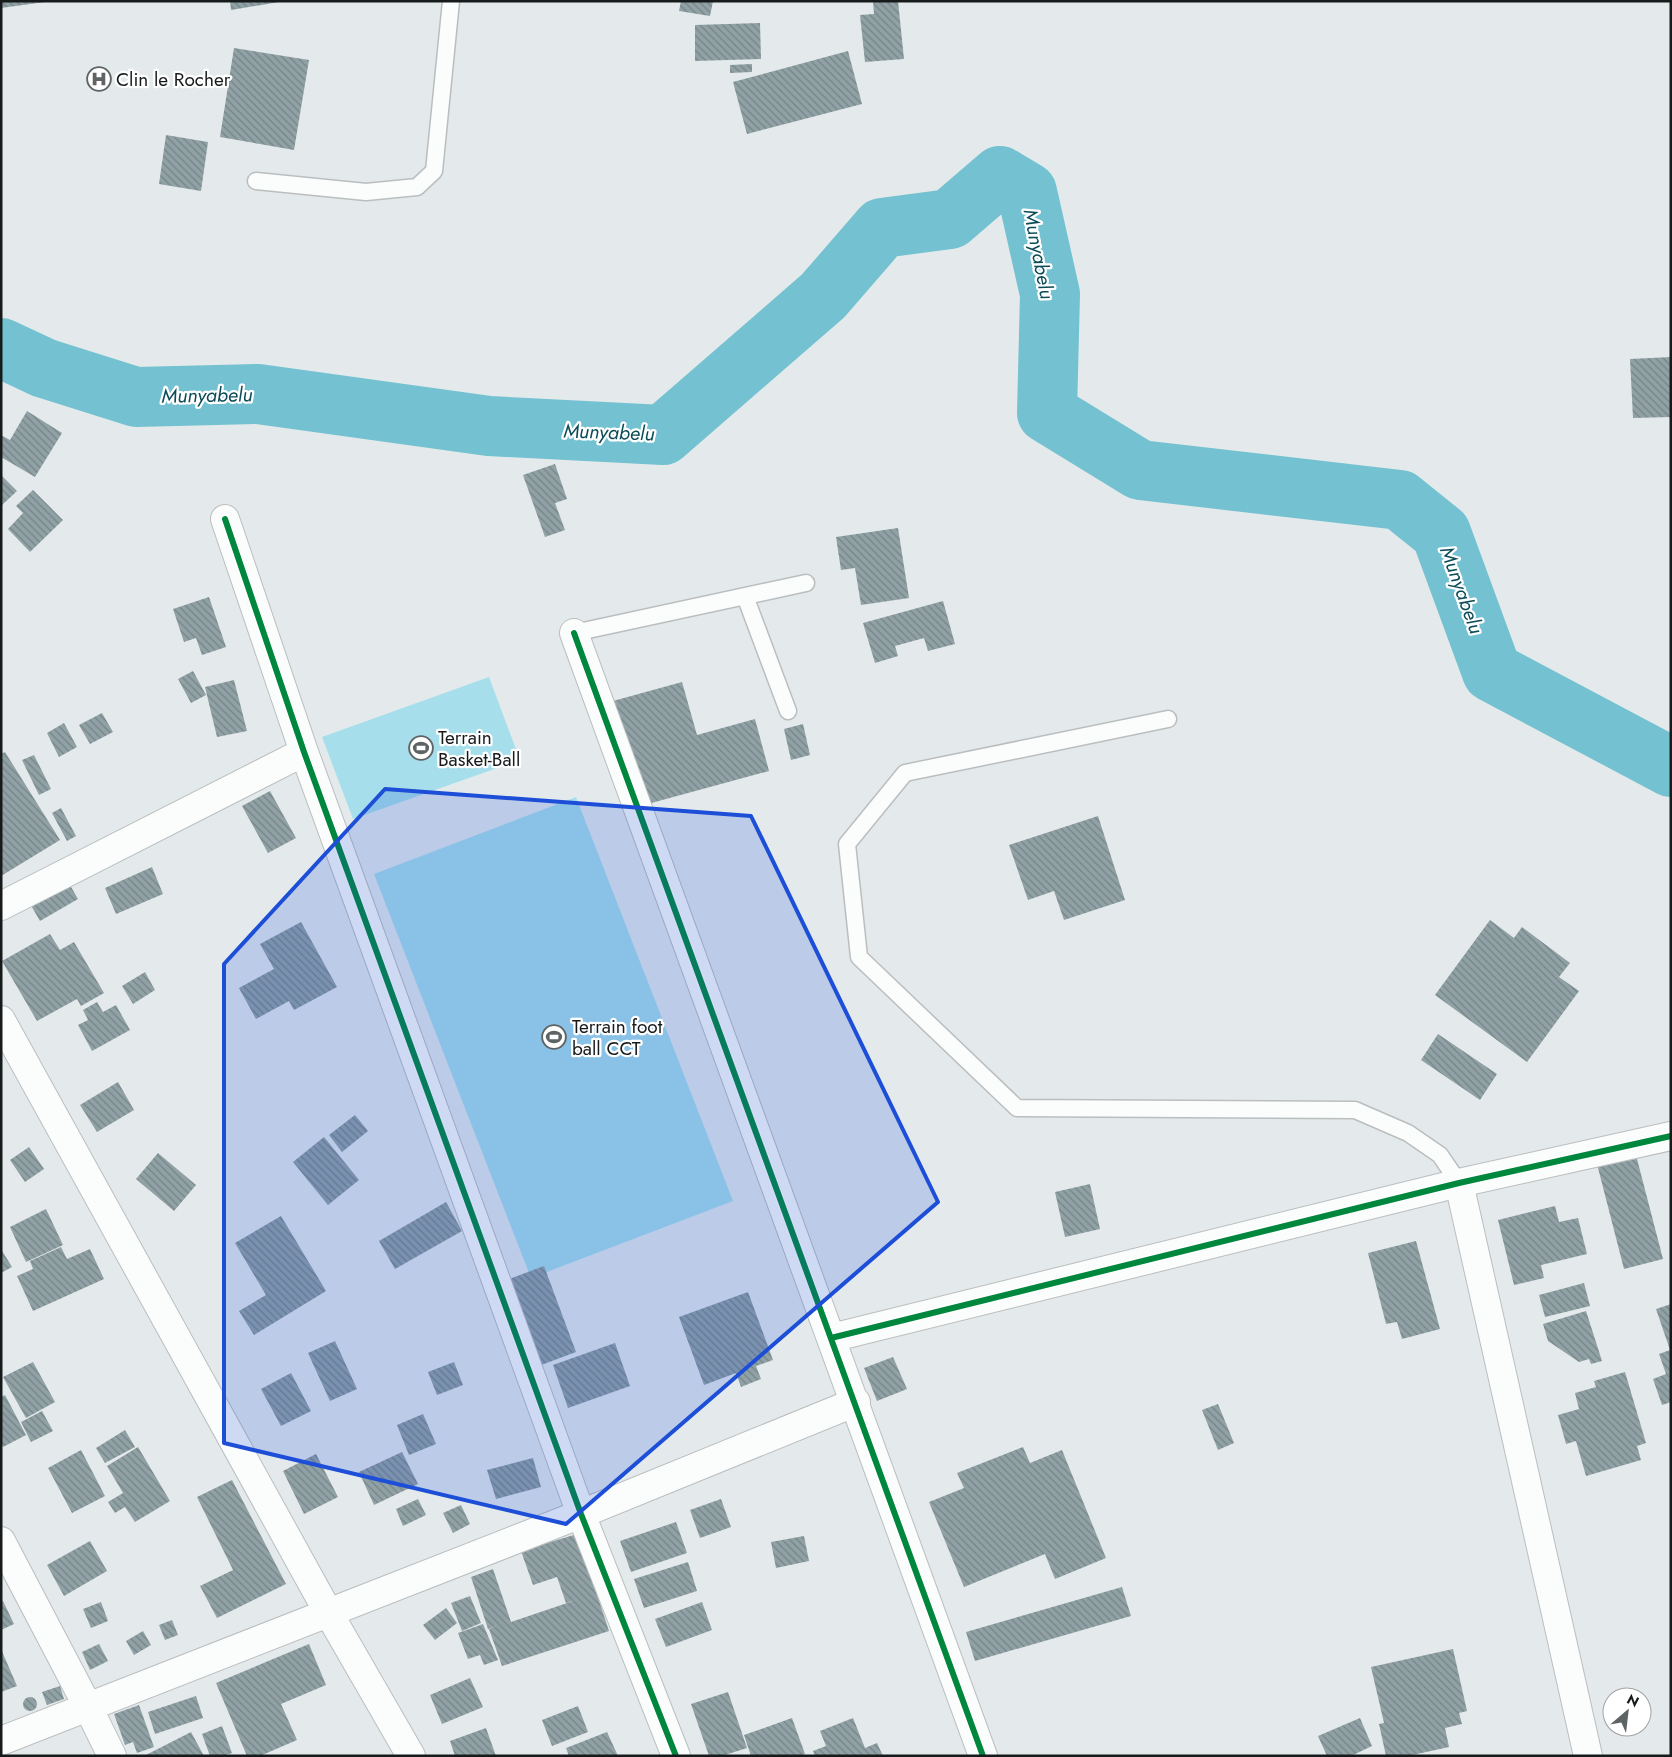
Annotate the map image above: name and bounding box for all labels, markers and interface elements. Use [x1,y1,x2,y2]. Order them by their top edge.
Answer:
hospital icon: Clin le Rocher [86,66,112,92]
place label: Clin le Rocher [116,66,231,93]
water label: Munyabelu [1016,207,1061,302]
water label: Munyabelu [161,380,253,411]
water label: Munyabelu [563,416,655,449]
water label: Munyabelu [1432,542,1491,638]
place label: Terrain Basket-Ball [438,724,520,773]
sports icon: Terrain Basket-Ball [408,735,434,761]
place label: Terrain foot ball CCT [572,1013,663,1062]
sports icon: Terrain foot ball CCT [541,1024,567,1050]
north arrow [1602,1687,1652,1737]
text: N [1623,1689,1643,1712]

